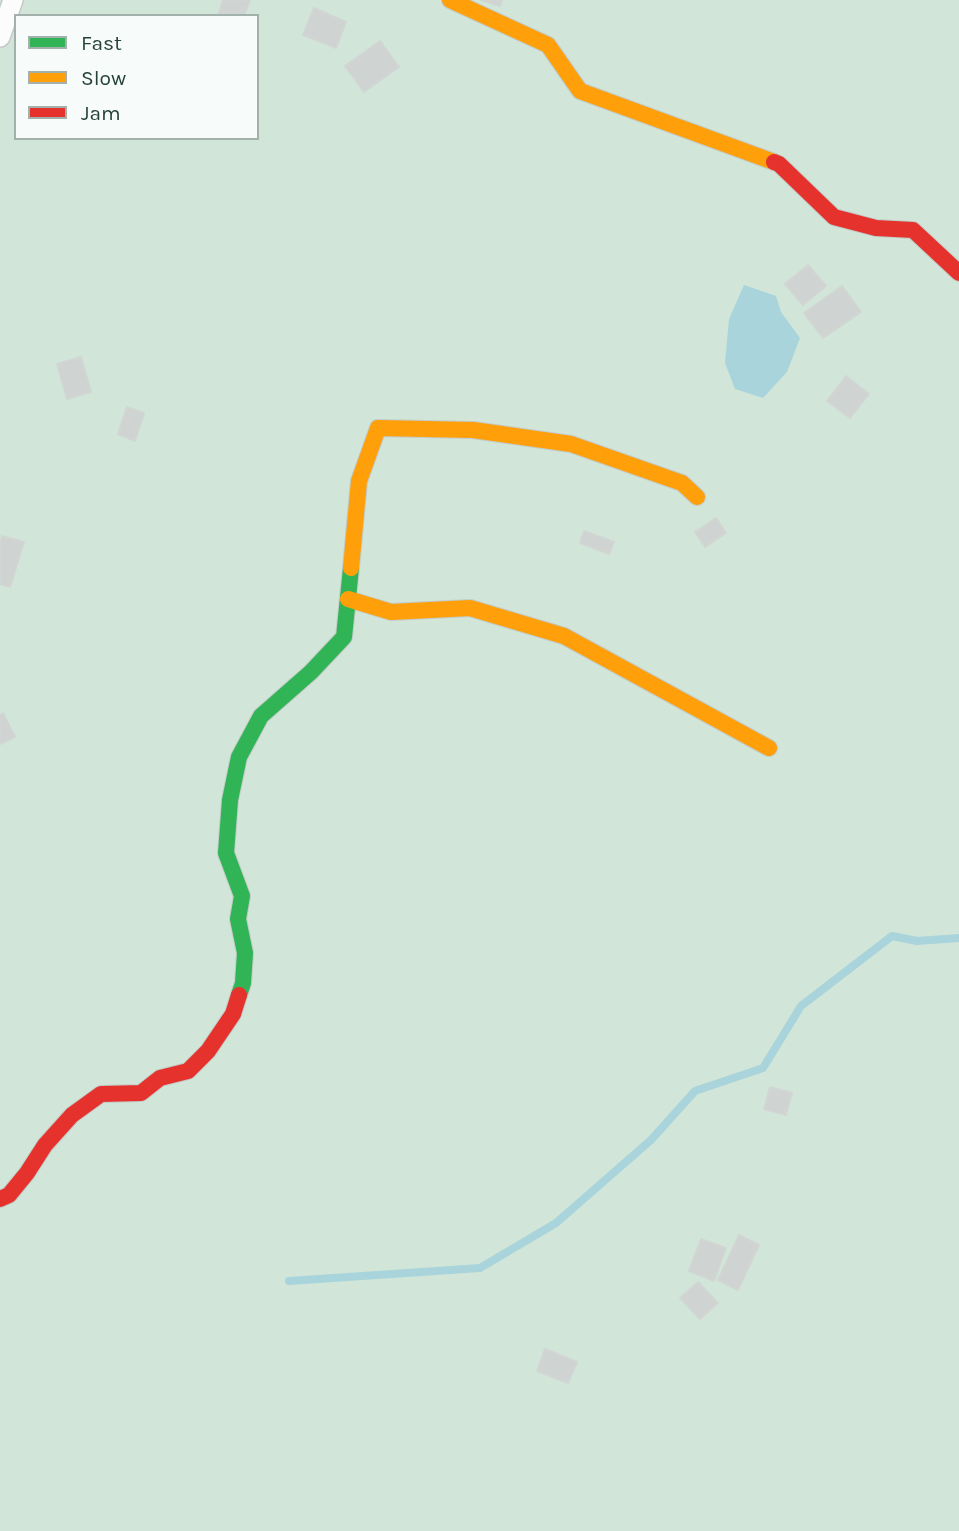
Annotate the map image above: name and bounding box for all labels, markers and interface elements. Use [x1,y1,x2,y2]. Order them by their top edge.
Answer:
legend [14,14,259,140]
text: Fast [81,31,122,55]
text: Slow [81,66,126,90]
text: Jam [81,101,121,125]

